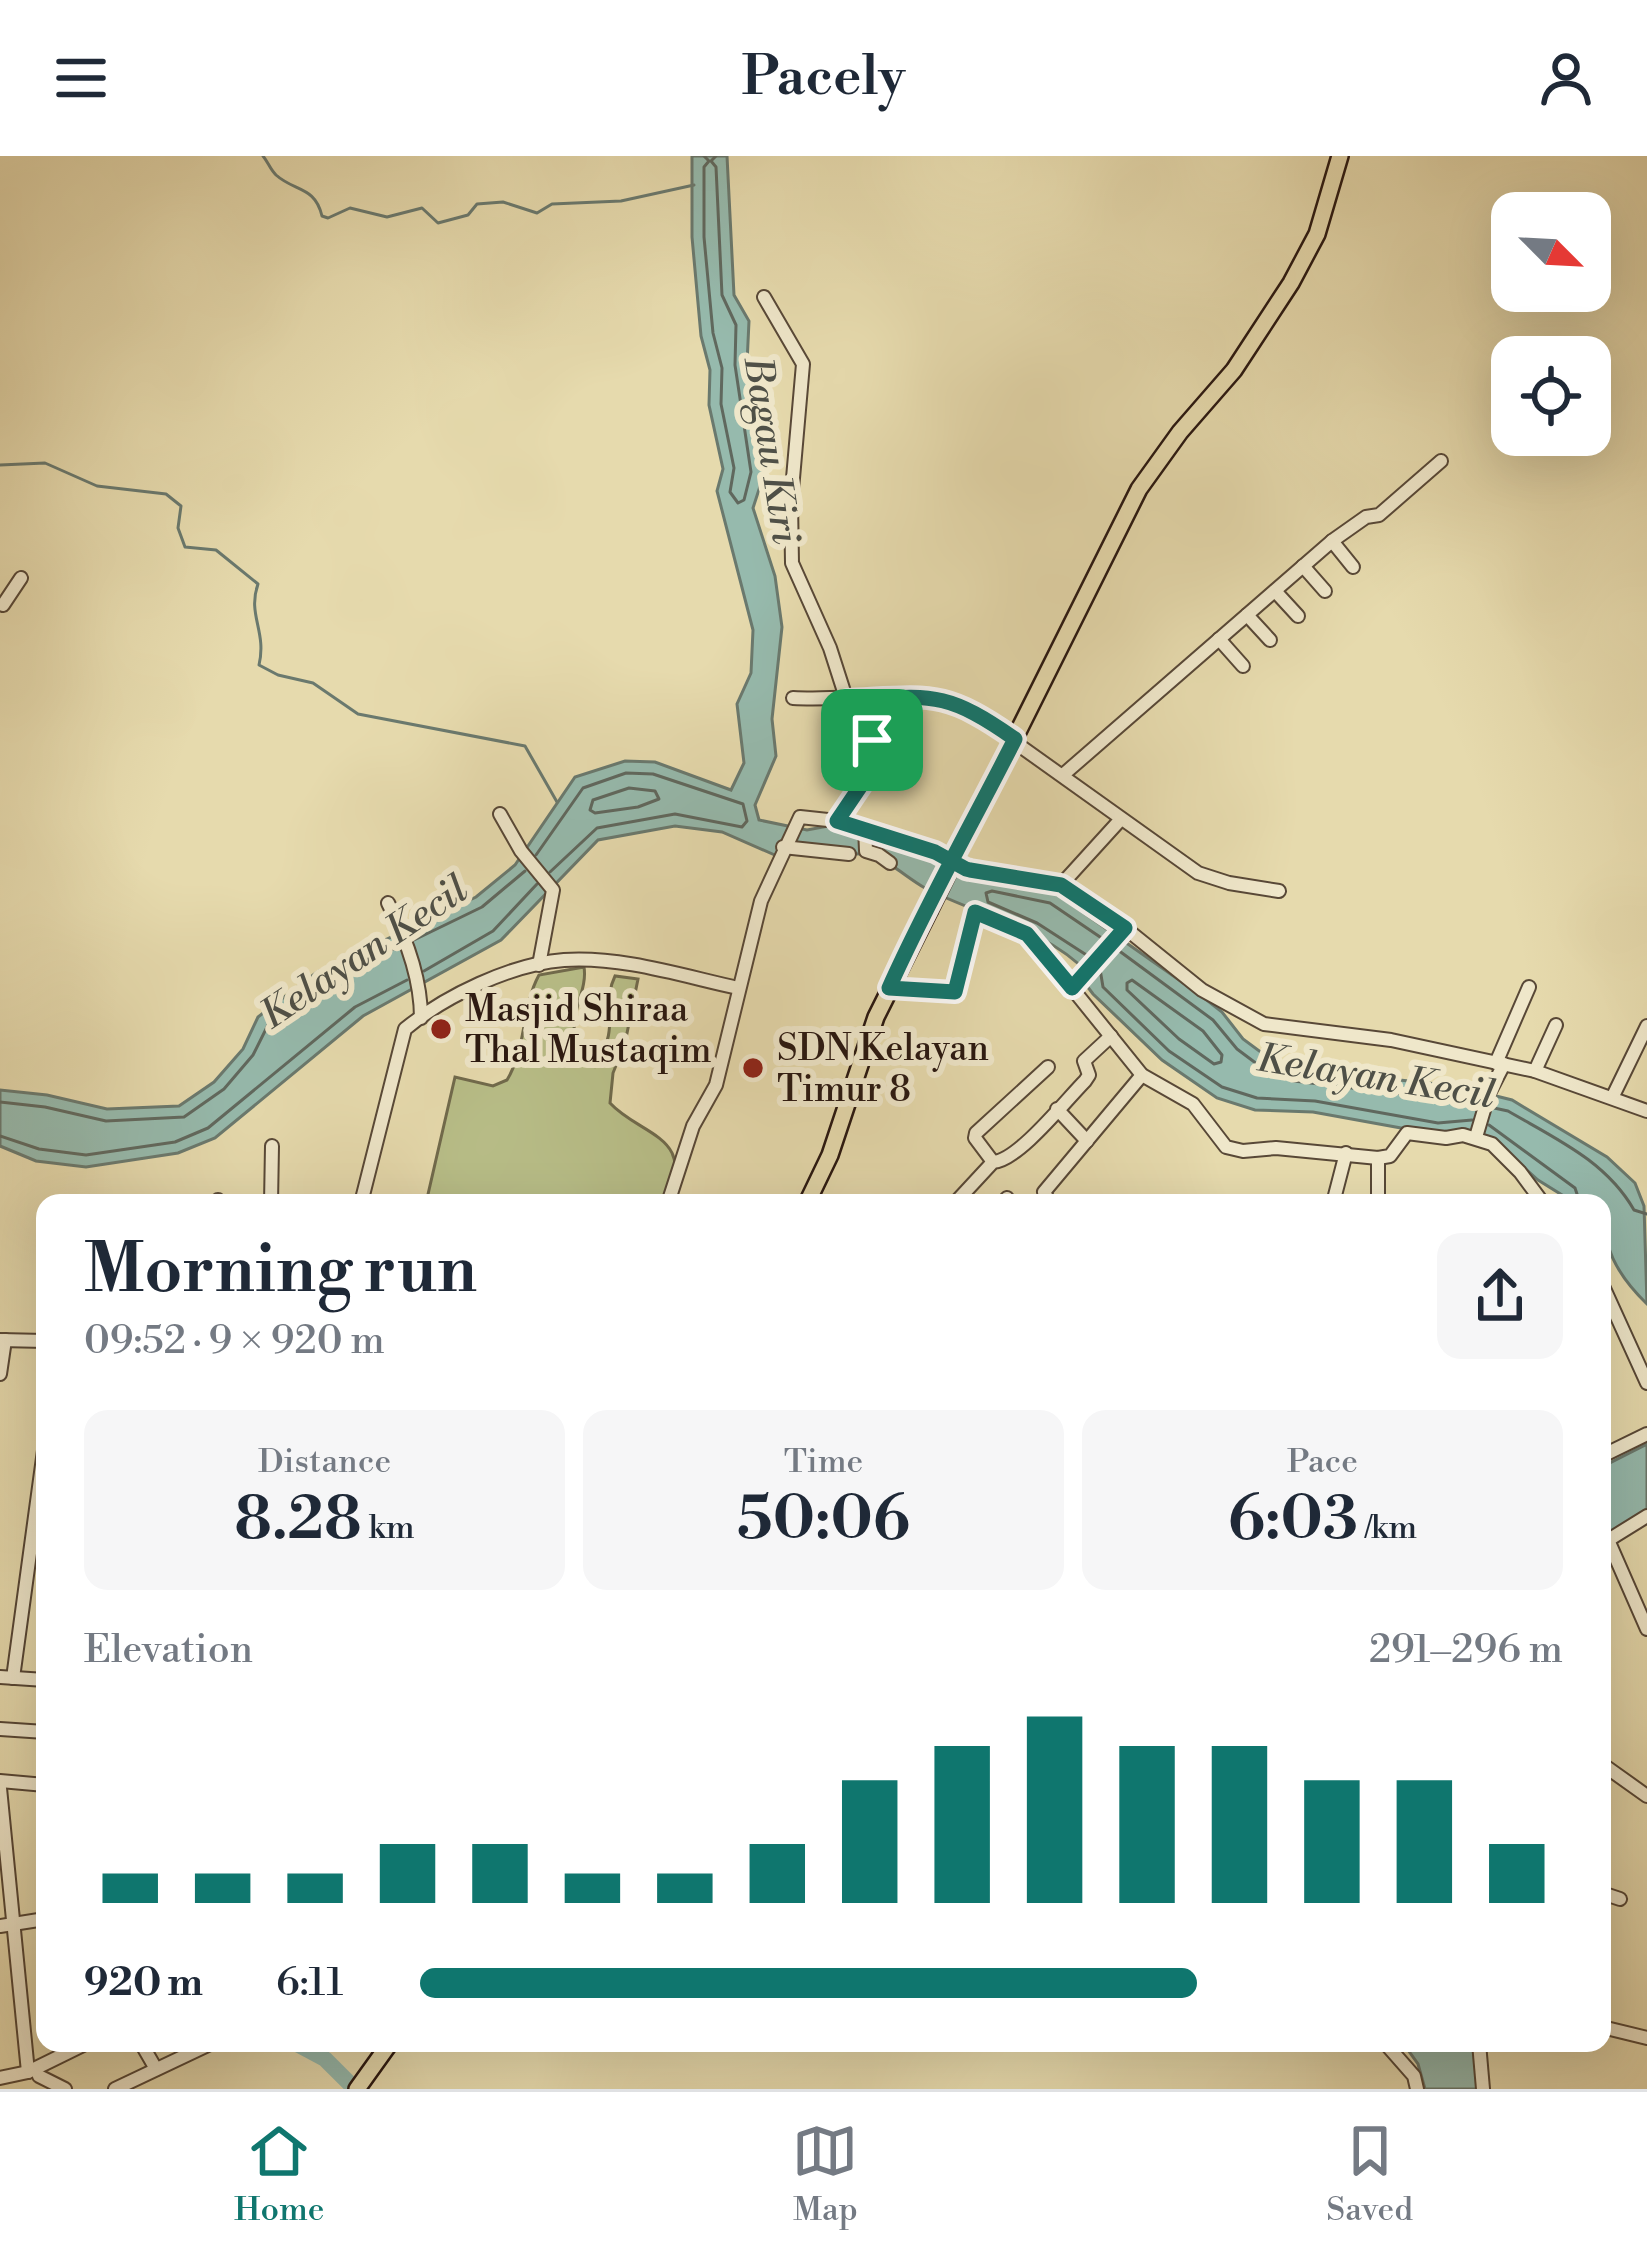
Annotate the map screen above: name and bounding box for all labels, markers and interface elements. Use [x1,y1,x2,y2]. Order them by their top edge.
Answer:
text: Pacely [742,44,905,112]
icon: menu [48,45,114,111]
icon: person [1533,45,1599,111]
north arrow [1491,192,1611,312]
map controls [1491,192,1611,456]
button: locate [1491,336,1611,456]
water label: Bagau Kiri [731,352,810,548]
pin [821,689,923,791]
icon: arrive [839,707,905,773]
water label: Kelayan Kecil [251,865,478,1041]
place label: Masjid Shiraa Thal Mustaqim [465,988,712,1074]
marker: Masjid Shiraa Thal Mustaqim [428,1016,454,1042]
place label: SDN Kelayan Timur 8 [777,1027,989,1113]
water label: Kelayan Kecil [1253,1034,1498,1121]
marker: SDN Kelayan Timur 8 [740,1055,766,1081]
text: Morning run [84,1230,477,1313]
button: share [1437,1233,1563,1359]
text: 09:52 · 9 × 920 m [84,1317,385,1366]
text: Distance [258,1442,391,1483]
text: Time [784,1442,863,1483]
text: Pace [1287,1442,1358,1483]
text: 8.28 [234,1483,362,1558]
text: 50:06 [737,1483,910,1558]
text: 6:03 [1228,1483,1358,1558]
text: km [362,1508,415,1549]
text: /km [1358,1508,1417,1549]
text: Elevation [84,1626,253,1675]
text: 291–296 m [1369,1626,1563,1675]
text: 920 m [84,1959,203,2008]
text: 6:11 [276,1959,343,2008]
tab: Home [234,2118,325,2231]
tab: Map [792,2118,858,2231]
tab: Saved [1326,2118,1413,2231]

